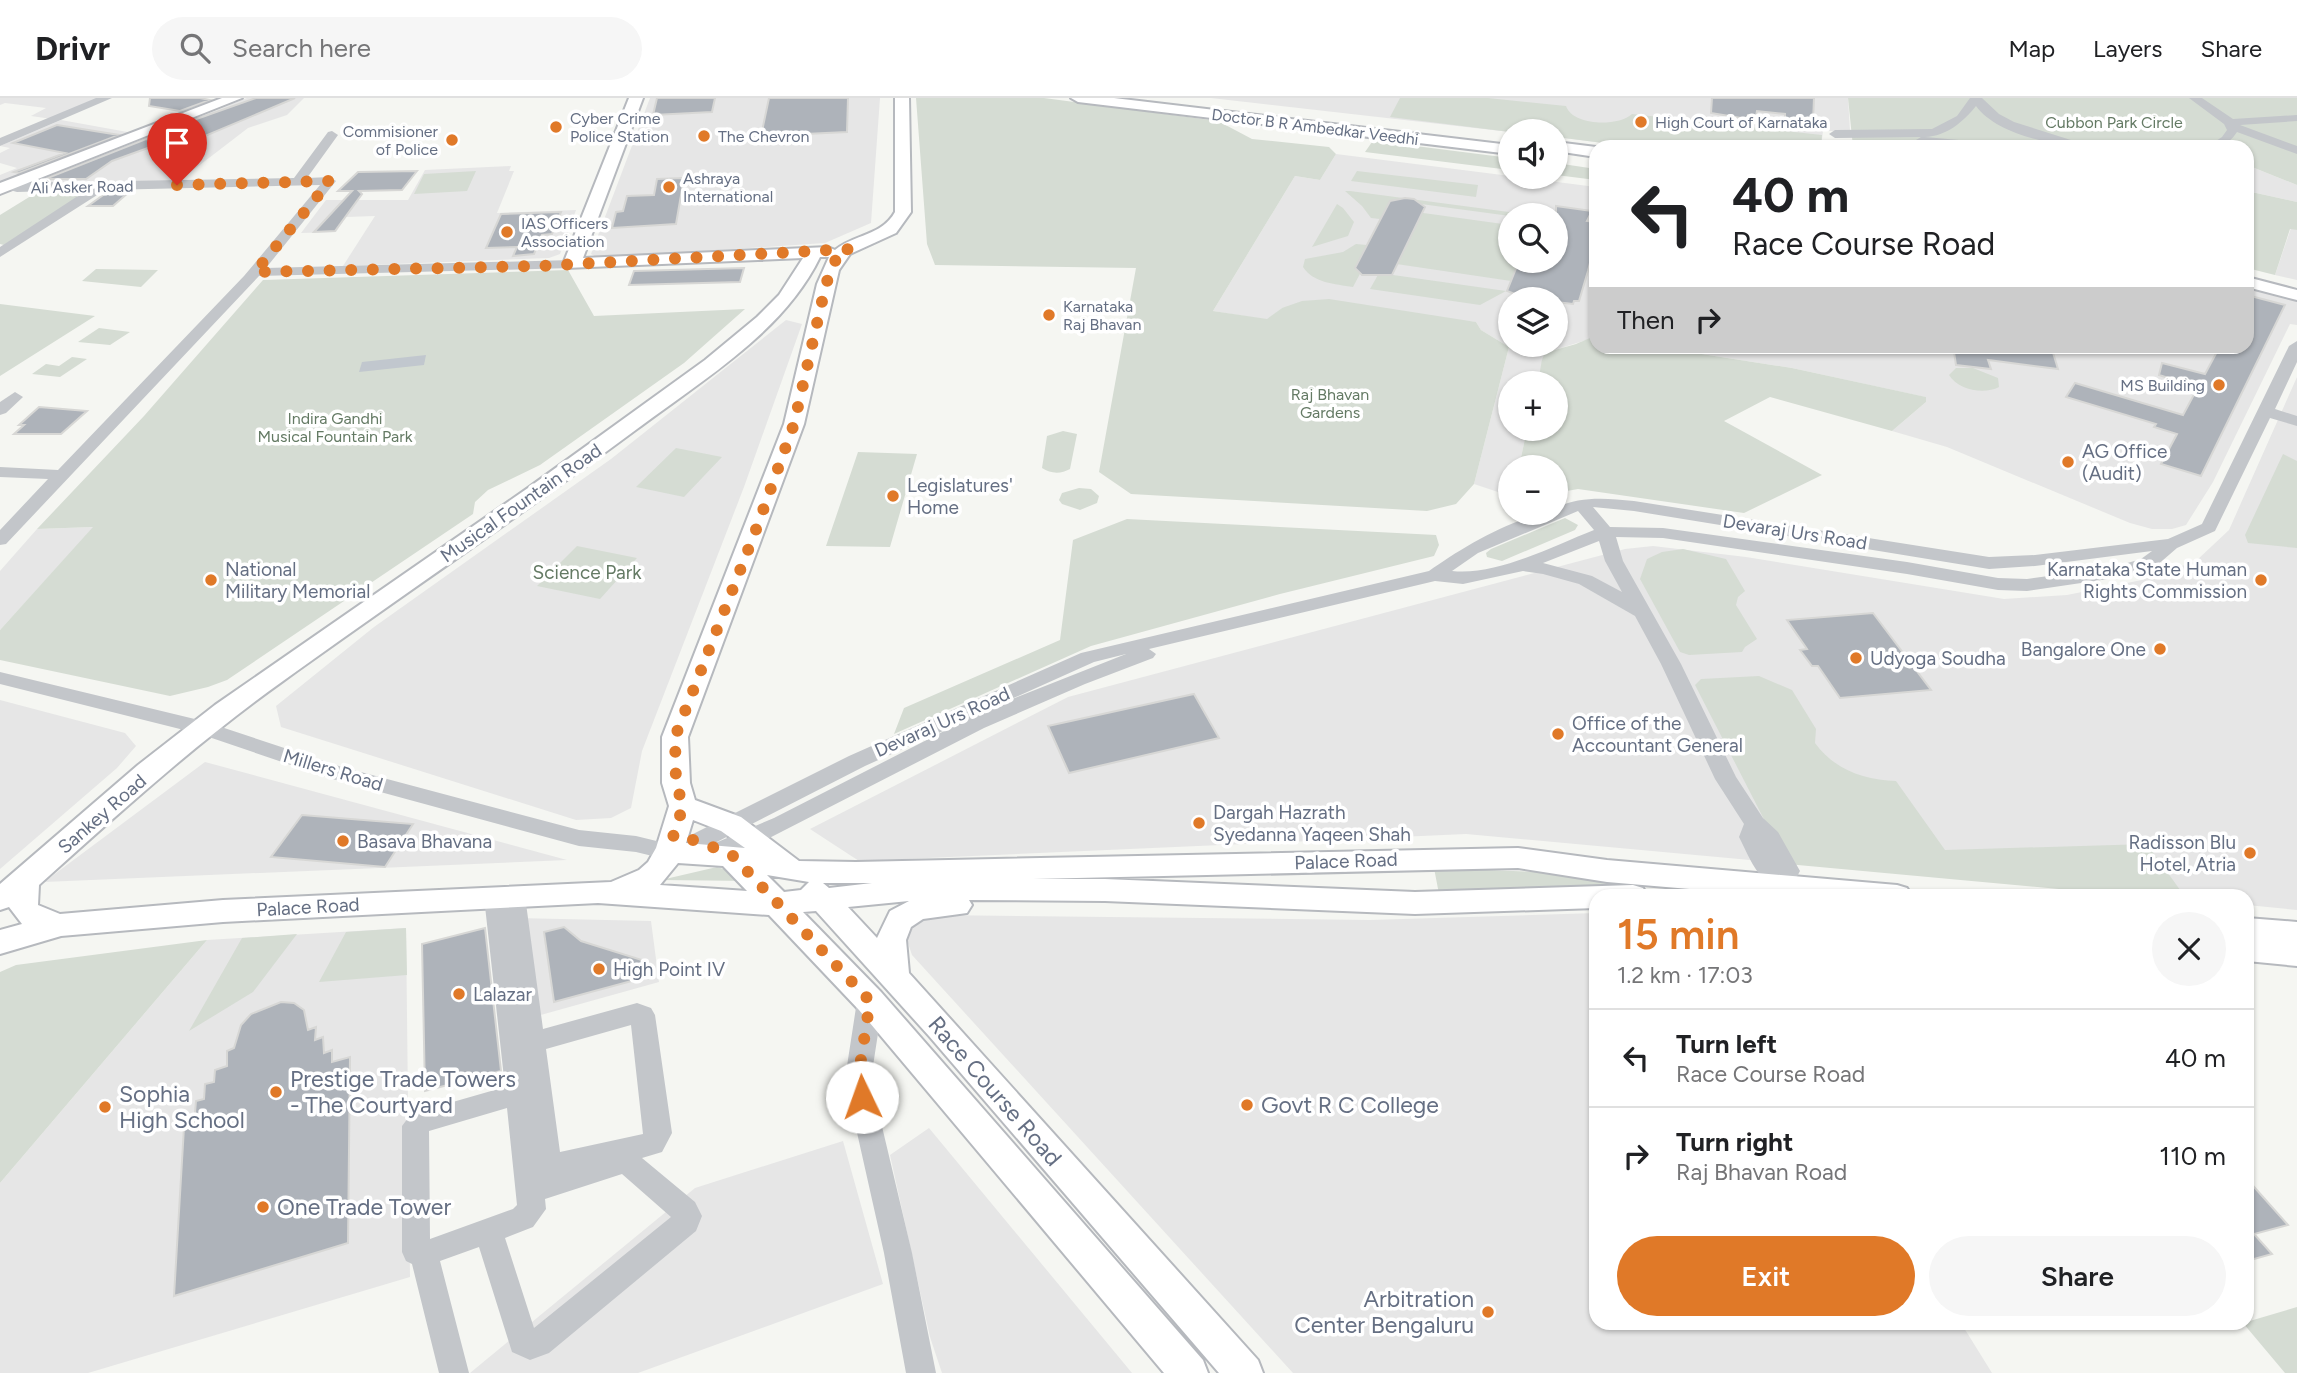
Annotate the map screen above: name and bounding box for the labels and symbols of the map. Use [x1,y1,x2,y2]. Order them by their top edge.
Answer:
street label: Doctor B R Ambedkar Veedhi [1210,105,1420,149]
place label: Cyber Crime Police Station [570,109,669,146]
pin [147,113,207,185]
place label: High Court of Karnataka [1655,113,1828,132]
park label: Cubbon Park Circle [2045,113,2183,132]
marker: High Court of Karnataka [1633,114,1649,130]
marker: Cyber Crime Police Station [548,119,564,135]
place label: Commisioner of Police [343,122,439,159]
place label: The Chevron [718,127,809,146]
marker: The Chevron [696,128,712,144]
marker: Commisioner of Police [444,132,460,148]
place label: Ashraya International [683,169,773,206]
street label: Ali Asker Road [30,177,134,197]
marker: Ashraya International [661,179,677,195]
place label: IAS Officers Association [521,214,608,251]
marker: IAS Officers Association [499,224,515,240]
place label: Karnataka Raj Bhavan [1063,297,1141,334]
marker: Karnataka Raj Bhavan [1041,307,1057,323]
place label: MS Building [2120,376,2205,395]
marker: MS Building [2211,377,2227,393]
park label: Raj Bhavan Gardens [1291,385,1369,422]
park label: Indira Gandhi Musical Fountain Park [258,409,413,446]
street label: Musical Fountain Road [436,439,606,567]
place label: AG Office (Audit) [2082,440,2167,485]
marker: AG Office (Audit) [2060,454,2076,470]
place label: Legislatures' Home [907,474,1013,519]
marker: Legislatures' Home [885,488,901,504]
street label: Devaraj Urs Road [1721,509,1869,555]
place label: National Military Memorial [225,558,370,603]
place label: Karnataka State Human Rights Commission [2047,558,2247,603]
park label: Science Park [533,561,642,584]
marker: National Military Memorial [203,572,219,588]
marker: Karnataka State Human Rights Commission [2253,572,2269,588]
place label: Bangalore One [2021,638,2146,661]
marker: Bangalore One [2152,641,2168,657]
place label: Udyoga Soudha [1870,647,2006,670]
marker: Udyoga Soudha [1848,650,1864,666]
street label: Devaraj Urs Road [871,682,1013,762]
place label: Office of the Accountant General [1572,712,1743,757]
marker: Office of the Accountant General [1550,726,1566,742]
street label: Millers Road [280,744,386,796]
street label: Sankey Road [53,769,151,859]
place label: Dargah Hazrath Syedanna Yaqeen Shah [1213,801,1411,846]
marker: Dargah Hazrath Syedanna Yaqeen Shah [1191,815,1207,831]
place label: Basava Bhavana [357,830,492,853]
place label: Radisson Blu Hotel, Atria [2128,831,2236,876]
marker: Basava Bhavana [335,833,351,849]
marker: Radisson Blu Hotel, Atria [2242,845,2258,861]
street label: Palace Road [1294,848,1398,874]
street label: Palace Road [256,893,360,921]
place label: High Point IV [613,958,725,981]
marker: High Point IV [591,961,607,977]
place label: Lalazar [473,983,532,1006]
marker: Lalazar [451,986,467,1002]
street label: Race Course Road [922,1010,1068,1172]
position arrow [825,1060,899,1134]
place label: Prestige Trade Towers - The Courtyard [290,1065,516,1119]
place label: Sophia High School [119,1080,245,1134]
marker: Prestige Trade Towers - The Courtyard [268,1084,284,1100]
place label: Govt R C College [1261,1091,1439,1119]
marker: Govt R C College [1239,1097,1255,1113]
marker: Sophia High School [97,1099,113,1115]
place label: One Trade Tower [277,1193,451,1221]
marker: One Trade Tower [255,1199,271,1215]
place label: Arbitration Center Bengaluru [1294,1285,1474,1339]
marker: Arbitration Center Bengaluru [1480,1304,1496,1320]

